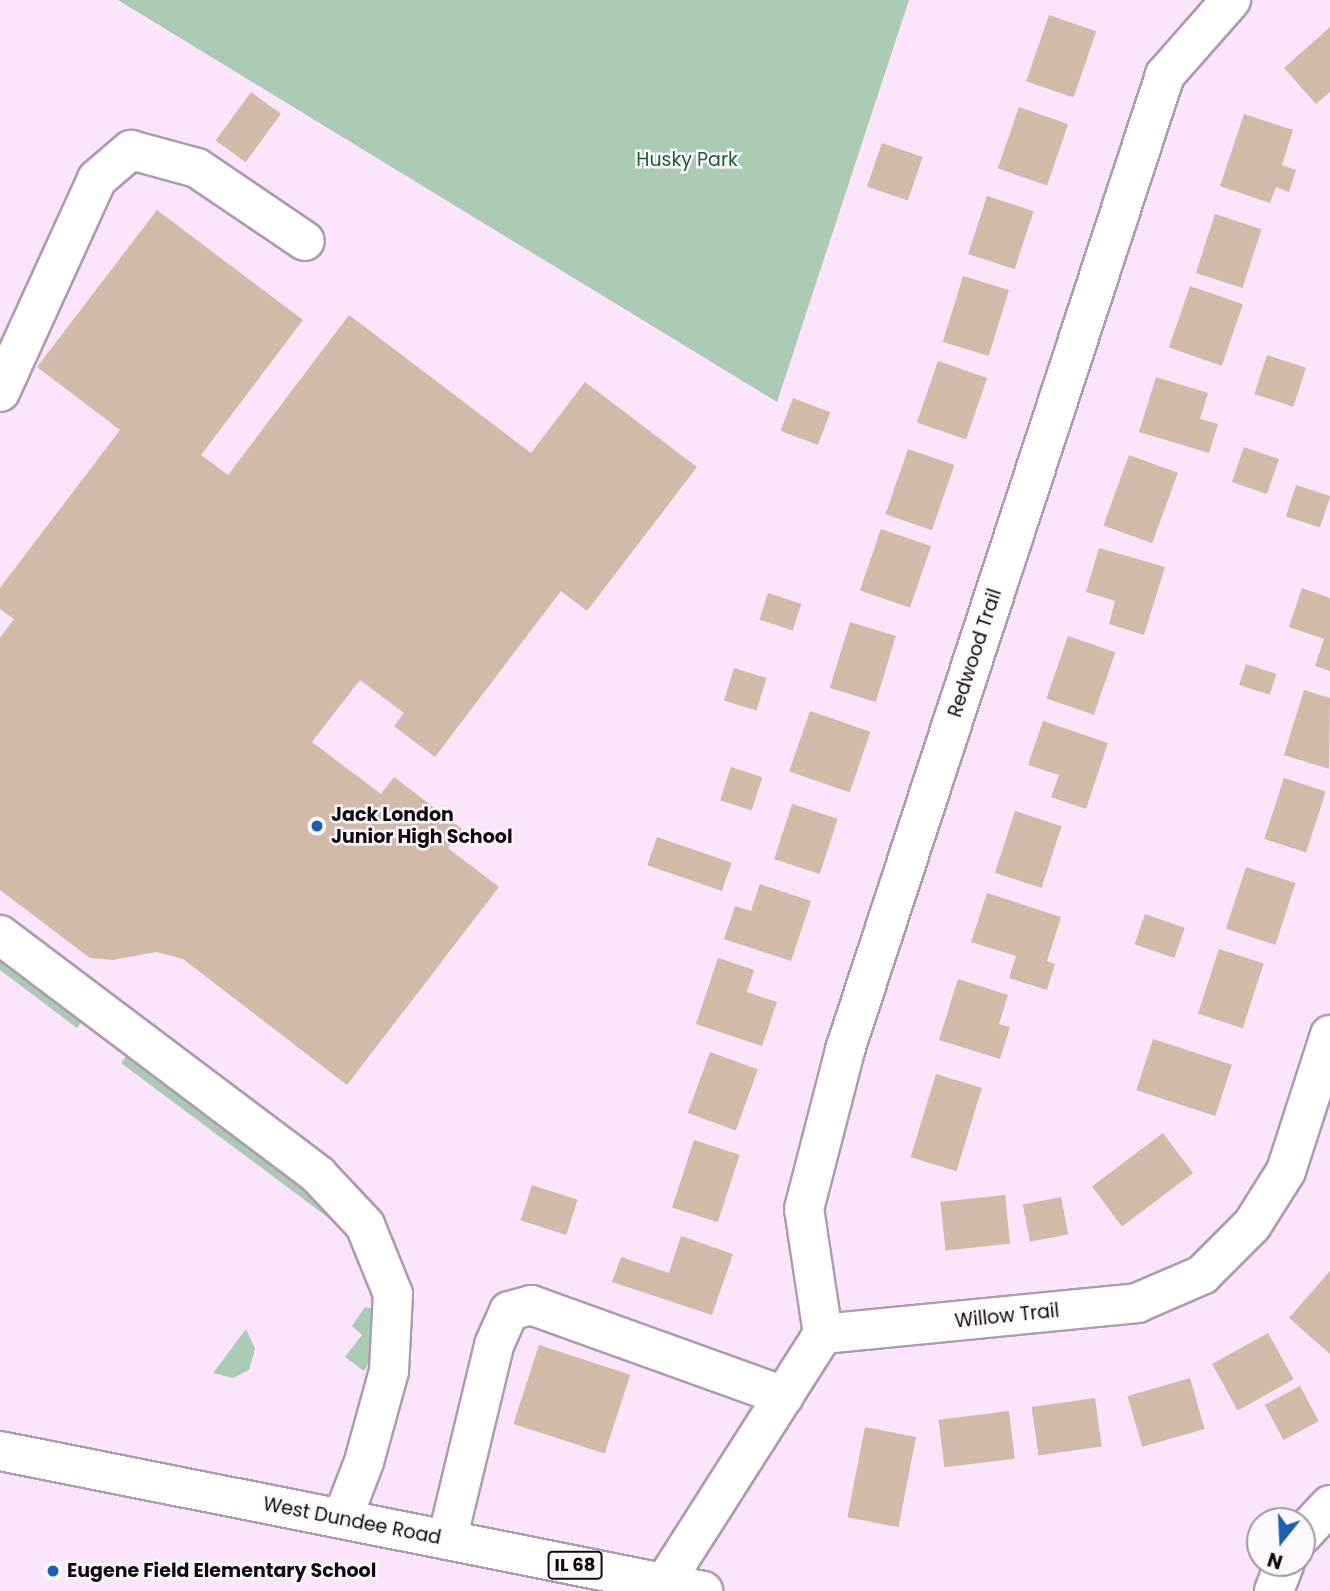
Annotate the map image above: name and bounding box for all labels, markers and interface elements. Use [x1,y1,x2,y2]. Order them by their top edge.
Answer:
park label: Husky Park [636,149,738,171]
street label: Redwood Trail [944,586,1006,720]
place label: Jack London Junior High School [331,804,512,848]
marker: Jack London Junior High School [309,818,325,834]
street label: Willow Trail [954,1299,1060,1333]
street label: West Dundee Road [261,1493,443,1549]
north arrow [1246,1507,1316,1577]
text: N [1264,1545,1286,1576]
road number: IL 68 [547,1550,603,1580]
place label: Eugene Field Elementary School [67,1560,376,1582]
marker: Eugene Field Elementary School [45,1563,61,1579]

